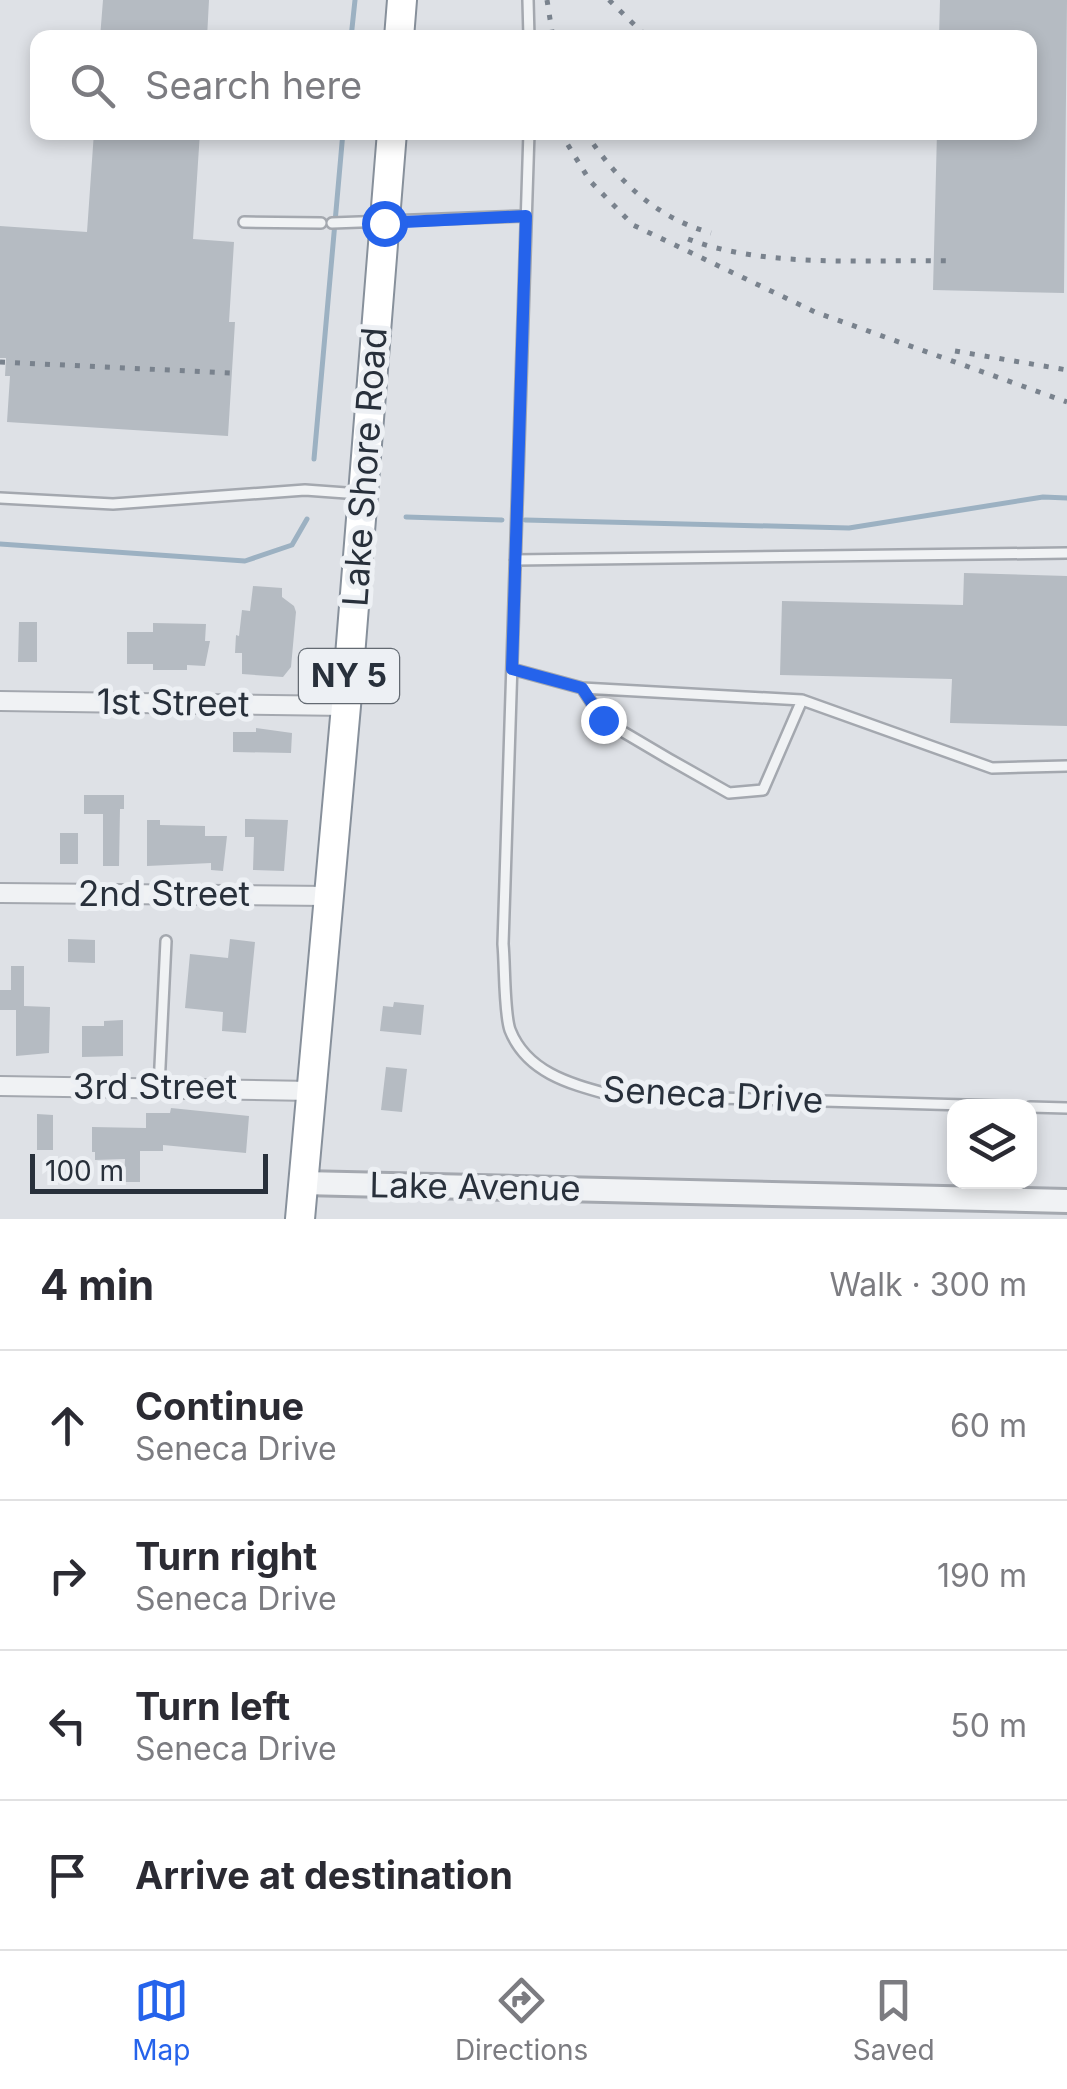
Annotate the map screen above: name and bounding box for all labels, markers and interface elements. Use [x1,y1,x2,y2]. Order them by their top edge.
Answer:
search box [30,30,1037,140]
icon: search [65,58,120,113]
text: Search here [145,62,362,108]
route start [362,201,408,247]
street label: Lake Shore Road [333,326,395,608]
road number: NY 5 [299,649,399,703]
street label: 1st Street [96,680,250,724]
route end [581,698,627,744]
street label: 2nd Street [78,872,250,914]
street label: 3rd Street [73,1065,237,1107]
street label: Seneca Drive [602,1067,824,1121]
map controls [947,1099,1037,1189]
button: layers [947,1099,1037,1189]
scale bar [30,1149,268,1194]
text: 100 m [45,1154,124,1188]
street label: Lake Avenue [369,1163,581,1209]
text: 4 min [40,1259,154,1310]
text: Walk · 300 m [829,1265,1027,1304]
text: Continue [135,1383,304,1429]
icon: ahead [40,1398,95,1453]
text: 60 m [950,1406,1027,1445]
text: Seneca Drive [135,1429,337,1468]
text: Turn right [135,1533,317,1579]
icon: right [40,1548,95,1603]
text: 190 m [937,1556,1027,1595]
text: Seneca Drive [135,1579,337,1618]
text: Turn left [135,1683,290,1729]
icon: left [40,1698,95,1753]
text: 50 m [950,1706,1027,1745]
text: Seneca Drive [135,1729,337,1768]
icon: arrive [40,1848,95,1903]
text: Arrive at destination [135,1852,513,1898]
tab: Map [132,1973,190,2067]
tab: Directions [455,1973,588,2067]
tab: Saved [853,1973,935,2067]

